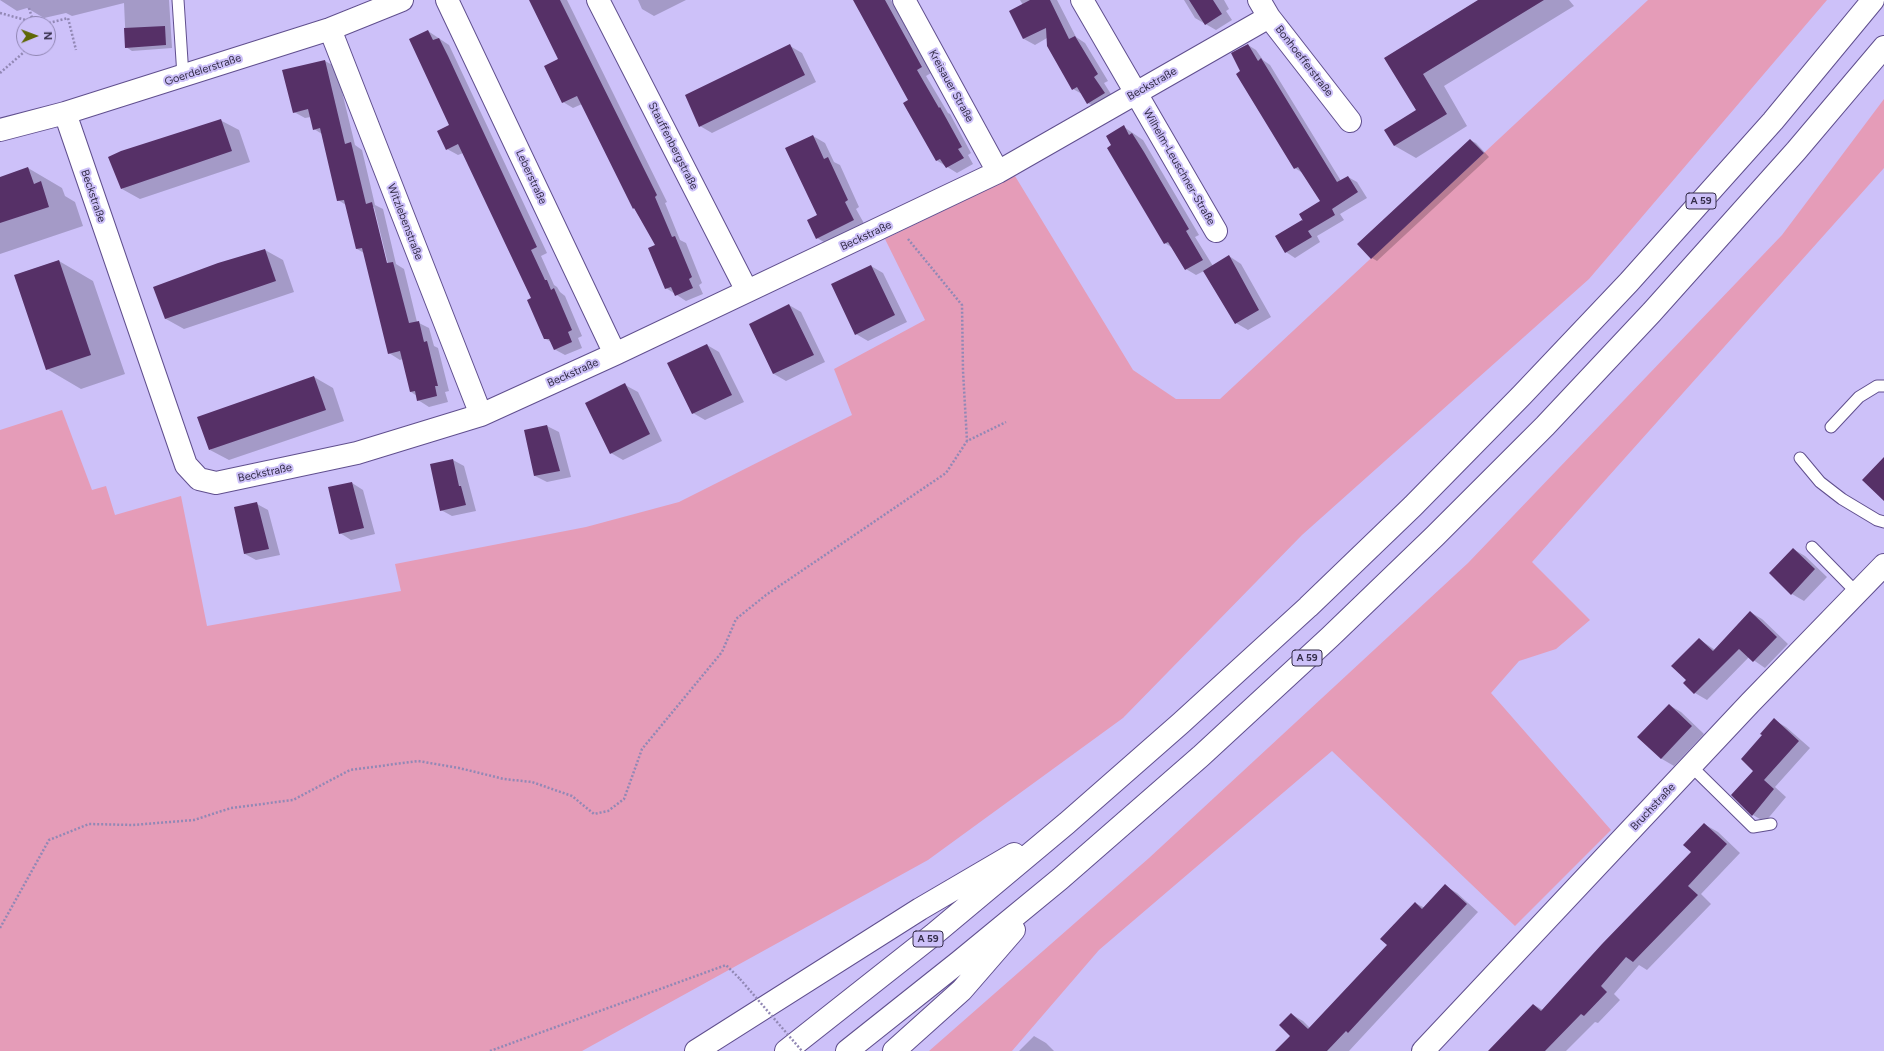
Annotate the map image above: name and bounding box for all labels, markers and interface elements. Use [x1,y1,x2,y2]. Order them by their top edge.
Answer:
north arrow [16,16,56,56]
street label: Bonhoefferstraße [1272,23,1336,99]
text: N [41,31,54,40]
street label: Kreisauer Straße [926,47,976,125]
street label: Goerdelerstraße [163,51,243,89]
street label: Beckstraße [1125,65,1179,103]
street label: Stauffenbergstraße [645,100,701,192]
street label: Wilhelm-Leuschner-Straße [1140,107,1218,227]
street label: Leberstraße [513,148,549,206]
street label: Beckstraße [78,168,108,224]
street label: Witzlebenstraße [384,182,426,262]
road number: A 59 [1686,193,1716,209]
street label: Beckstraße [838,218,894,254]
street label: Beckstraße [545,356,601,390]
street label: Beckstraße [237,461,293,485]
road number: A 59 [1292,650,1322,666]
street label: Bruchstraße [1628,781,1678,833]
road number: A 59 [913,931,943,947]

